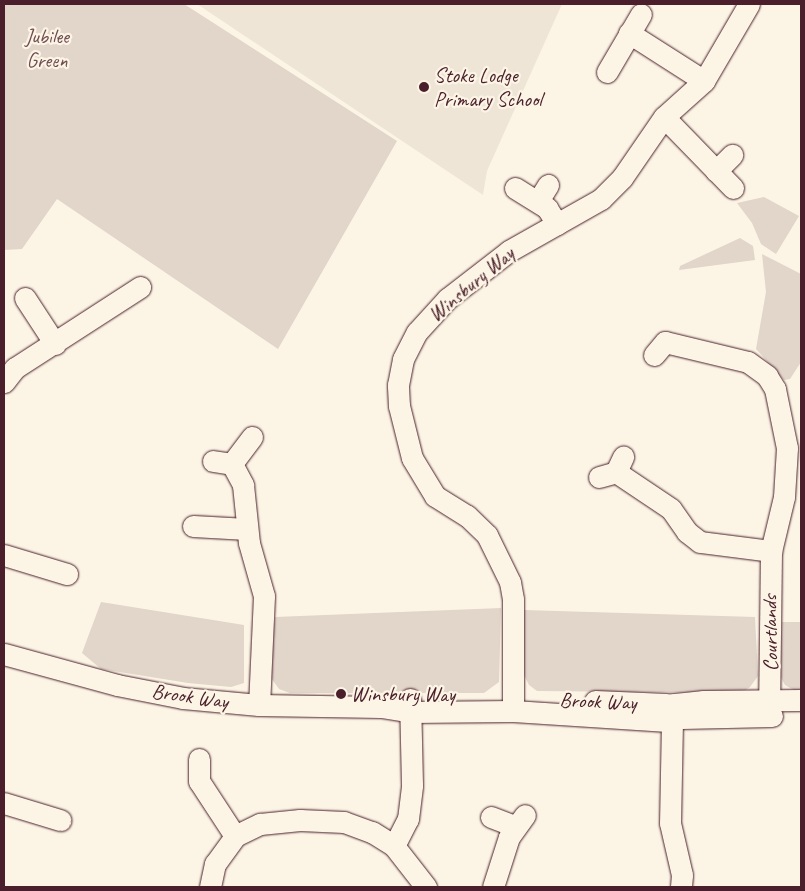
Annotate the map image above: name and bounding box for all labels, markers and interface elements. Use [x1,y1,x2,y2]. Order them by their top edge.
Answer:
park label: Jubilee Green [25,23,69,73]
place label: Stoke Lodge Primary School [434,62,542,112]
marker: Stoke Lodge Primary School [418,81,430,93]
street label: Winsbury Way [423,241,519,327]
street label: Courtlands [757,594,783,672]
street label: Brook Way [150,678,230,714]
place label: Winsbury Way [351,681,455,707]
street label: Brook Way [559,687,637,715]
marker: Winsbury Way [335,688,347,700]

